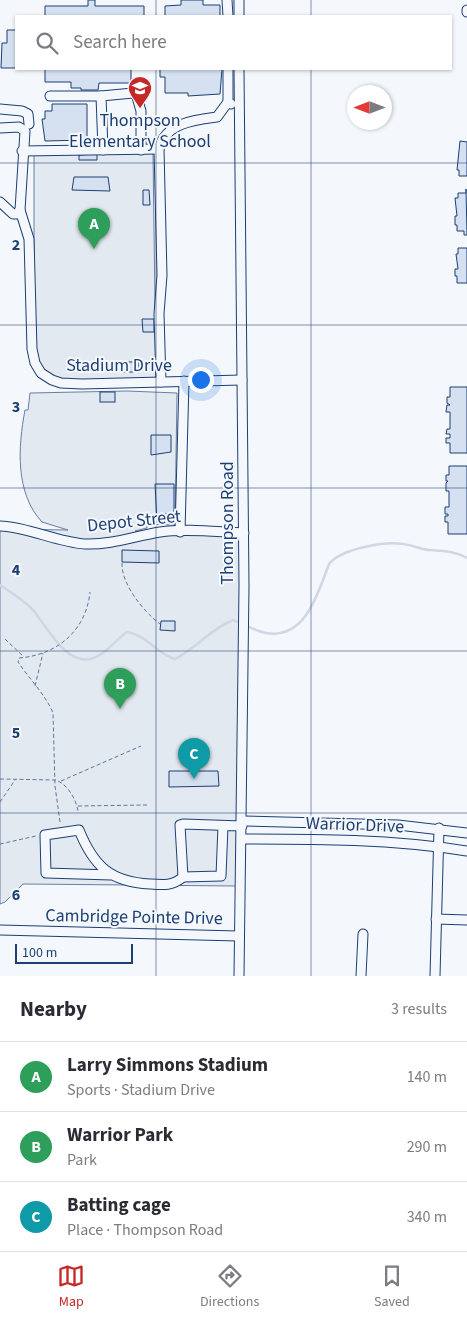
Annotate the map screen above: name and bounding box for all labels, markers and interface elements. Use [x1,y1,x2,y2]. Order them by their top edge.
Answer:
search box [15,15,452,70]
icon: search [33,29,61,57]
text: Search here [73,29,167,56]
school or university icon: Thompson Elementary School [127,75,153,109]
north arrow [347,85,392,130]
place label: Thompson Elementary School [69,108,211,154]
pin: A [78,208,110,249]
text: 2 [12,234,20,256]
street label: Stadium Drive [66,353,172,378]
your location [188,367,214,393]
text: 3 [12,396,20,418]
street label: Thompson Road [215,461,240,585]
street label: Depot Street [86,504,182,538]
text: 4 [12,559,21,581]
pin: B [104,668,136,709]
text: 5 [12,722,20,744]
pin: C [178,738,210,779]
street label: Warrior Drive [305,811,405,839]
text: 6 [12,884,20,906]
street label: Cambridge Pointe Drive [45,903,223,931]
scale bar [15,941,132,964]
text: 100 m [22,943,57,963]
text: Nearby [20,994,87,1024]
text: 3 results [391,998,447,1020]
text: Larry Simmons Stadium [67,1052,268,1079]
text: A [31,1066,41,1088]
text: 140 m [407,1066,447,1088]
text: Sports · Stadium Drive [67,1079,215,1101]
text: Warrior Park [67,1122,173,1149]
text: B [31,1136,41,1158]
text: 290 m [407,1136,447,1158]
text: Park [67,1149,97,1171]
text: Batting cage [67,1192,171,1219]
text: C [31,1206,41,1228]
text: 340 m [407,1206,447,1228]
text: Place · Thompson Road [67,1219,223,1241]
tab: Map [57,1262,85,1312]
tab: Directions [200,1262,259,1312]
tab: Saved [374,1262,410,1312]

